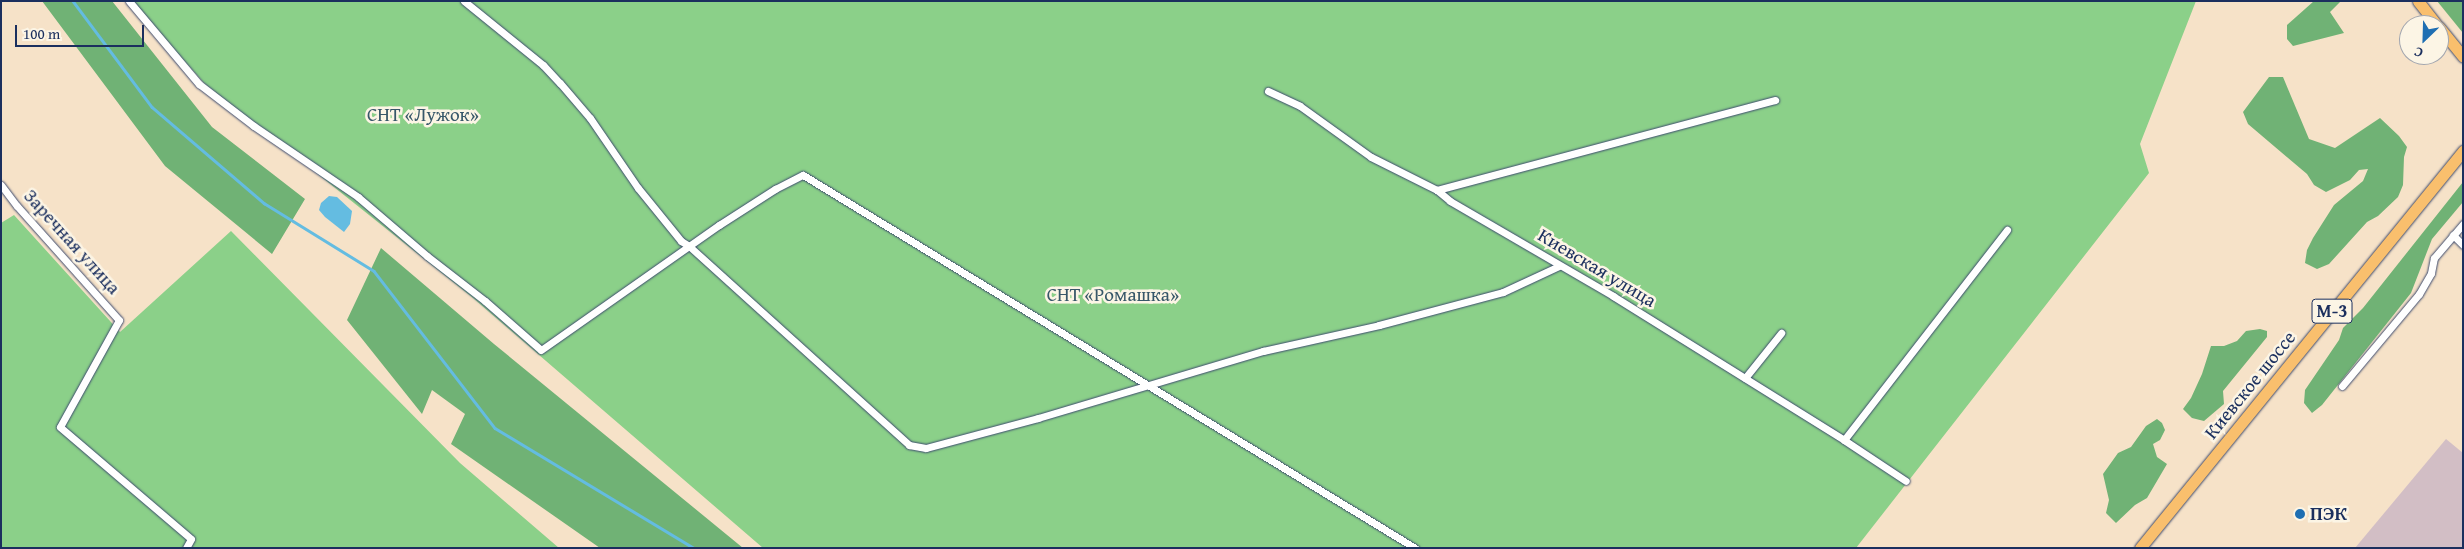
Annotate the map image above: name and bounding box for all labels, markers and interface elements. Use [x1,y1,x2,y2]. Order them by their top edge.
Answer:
scale bar [18,15,146,47]
north arrow [2399,15,2449,65]
text: 100 m [23,23,60,44]
text: С [2411,42,2426,64]
park label: СНТ «Лужок» [367,104,479,126]
street label: Заречная улица [19,185,125,299]
street label: Киевская улица [1534,224,1660,312]
park label: СНТ «Ромашка» [1047,284,1179,306]
road number: М-3 [2311,296,2353,326]
street label: Киевское шоссе [2200,326,2300,444]
place label: ПЭК [2310,503,2347,525]
marker: ПЭК [2294,508,2306,520]

